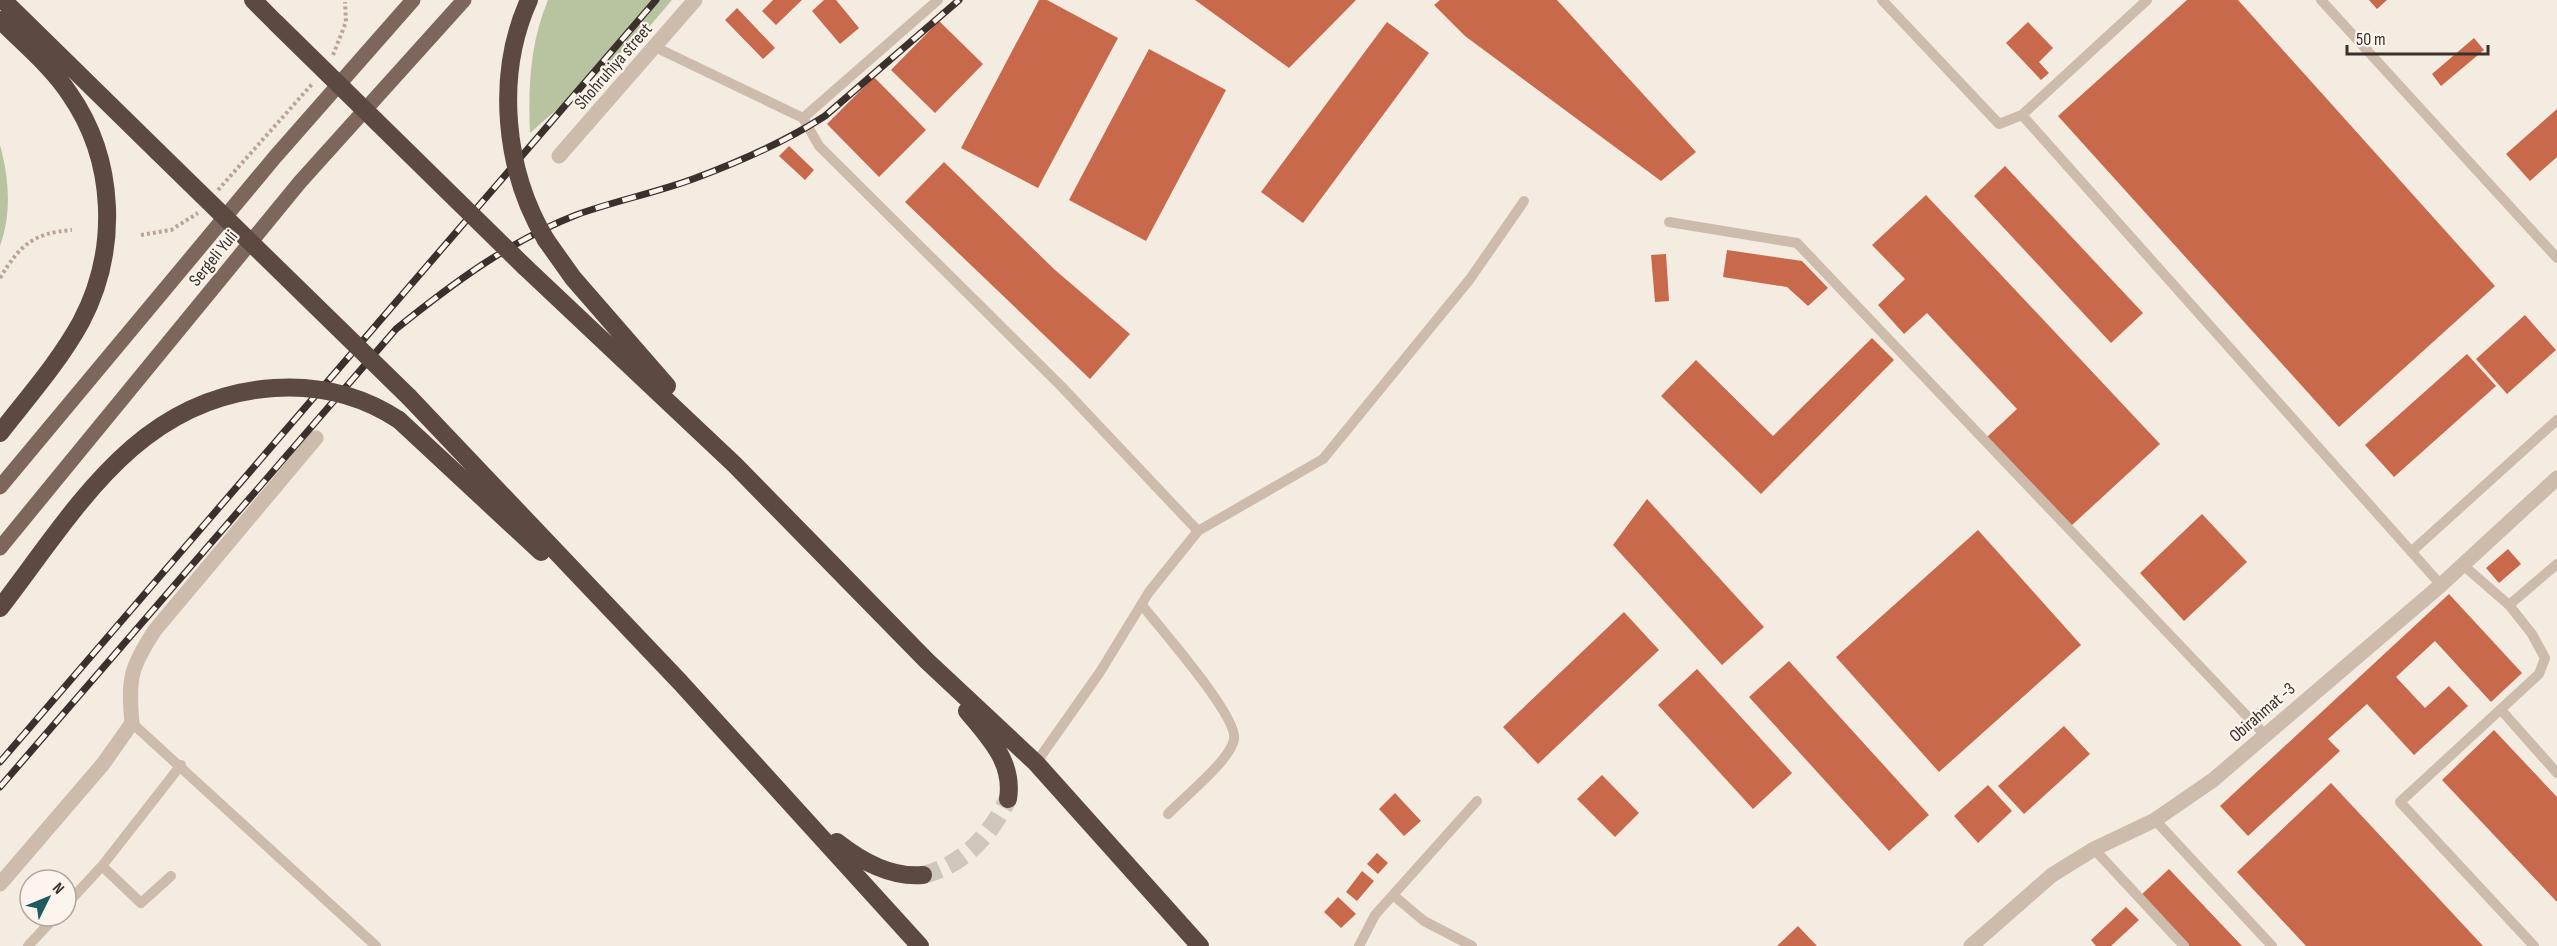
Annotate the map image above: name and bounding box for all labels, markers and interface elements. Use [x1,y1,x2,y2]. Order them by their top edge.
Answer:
street label: Shohruhiya street [570,18,657,114]
scale bar [2347,18,2488,56]
text: 50 m [2356,29,2386,50]
street label: Sergeli Yuli [185,226,242,290]
street label: Obirahmat -3 [2225,678,2299,747]
north arrow [18,868,78,928]
text: N [48,879,68,898]

